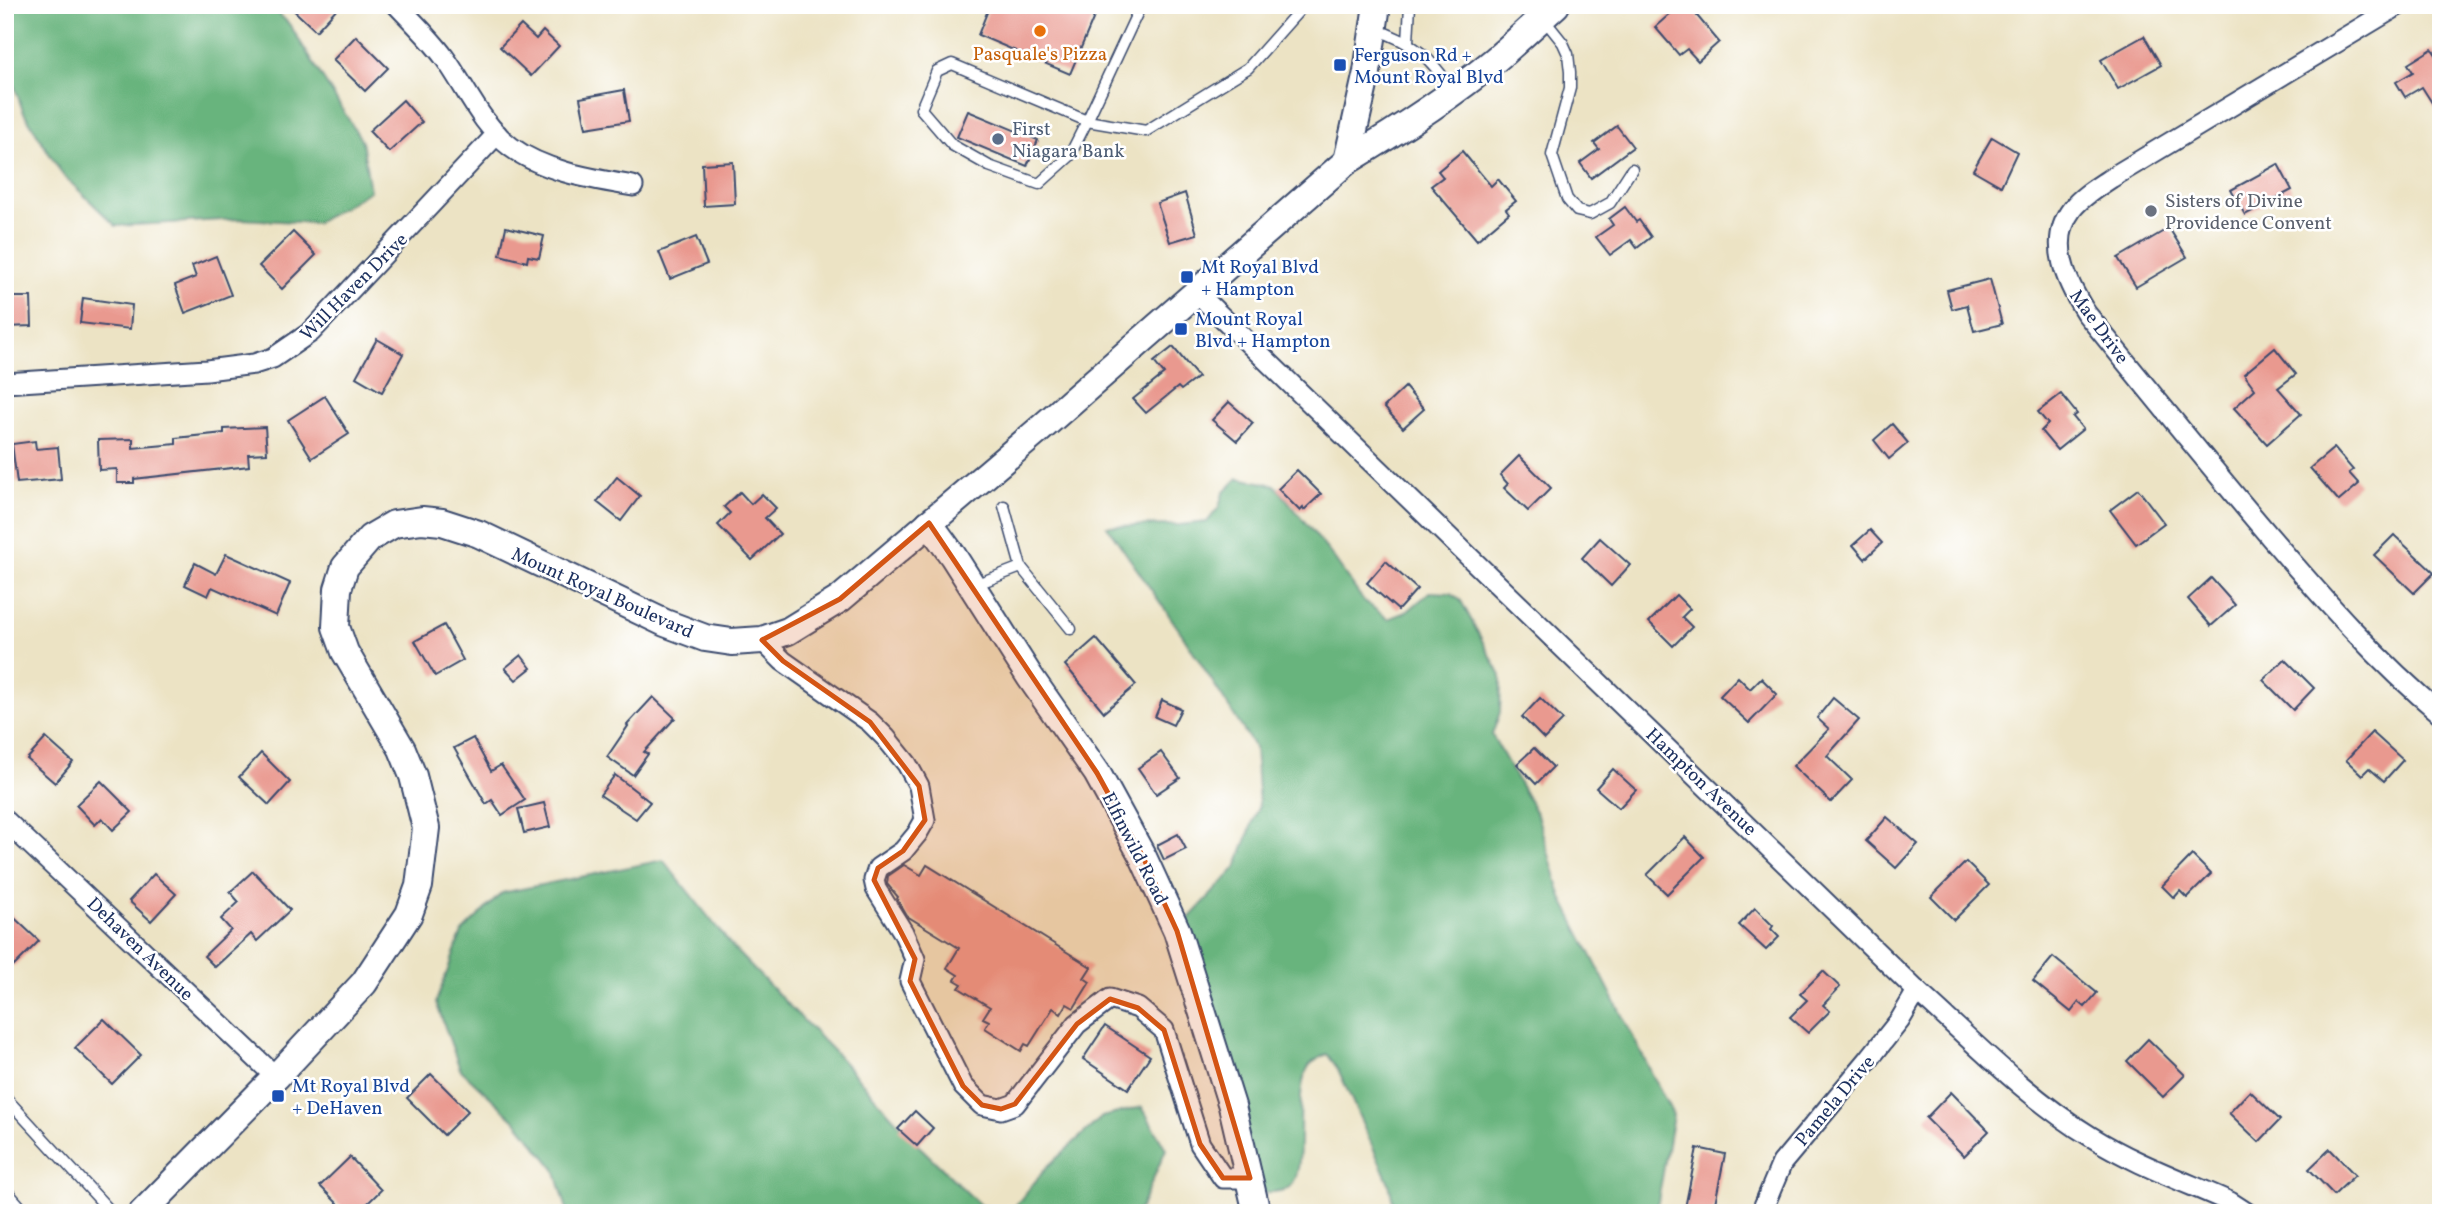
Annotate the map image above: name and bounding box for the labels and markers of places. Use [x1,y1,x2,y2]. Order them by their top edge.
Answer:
marker: Pasquale's Pizza [1032,23,1048,39]
place label: Pasquale's Pizza [973,42,1107,68]
place label: Ferguson Rd + Mount Royal Blvd [1354,43,1504,91]
marker: Ferguson Rd + Mount Royal Blvd [1332,57,1348,73]
place label: First Niagara Bank [1012,117,1125,165]
marker: First Niagara Bank [990,131,1006,147]
place label: Sisters of Divine Providence Convent [2165,189,2332,237]
marker: Sisters of Divine Providence Convent [2143,203,2159,219]
place label: Mt Royal Blvd + Hampton [1201,255,1319,303]
marker: Mt Royal Blvd + Hampton [1179,269,1195,285]
place label: Mount Royal Blvd + Hampton [1195,307,1331,355]
marker: Mount Royal Blvd + Hampton [1173,321,1189,337]
place label: Mt Royal Blvd + DeHaven [292,1074,410,1122]
marker: Mt Royal Blvd + DeHaven [270,1088,286,1104]

